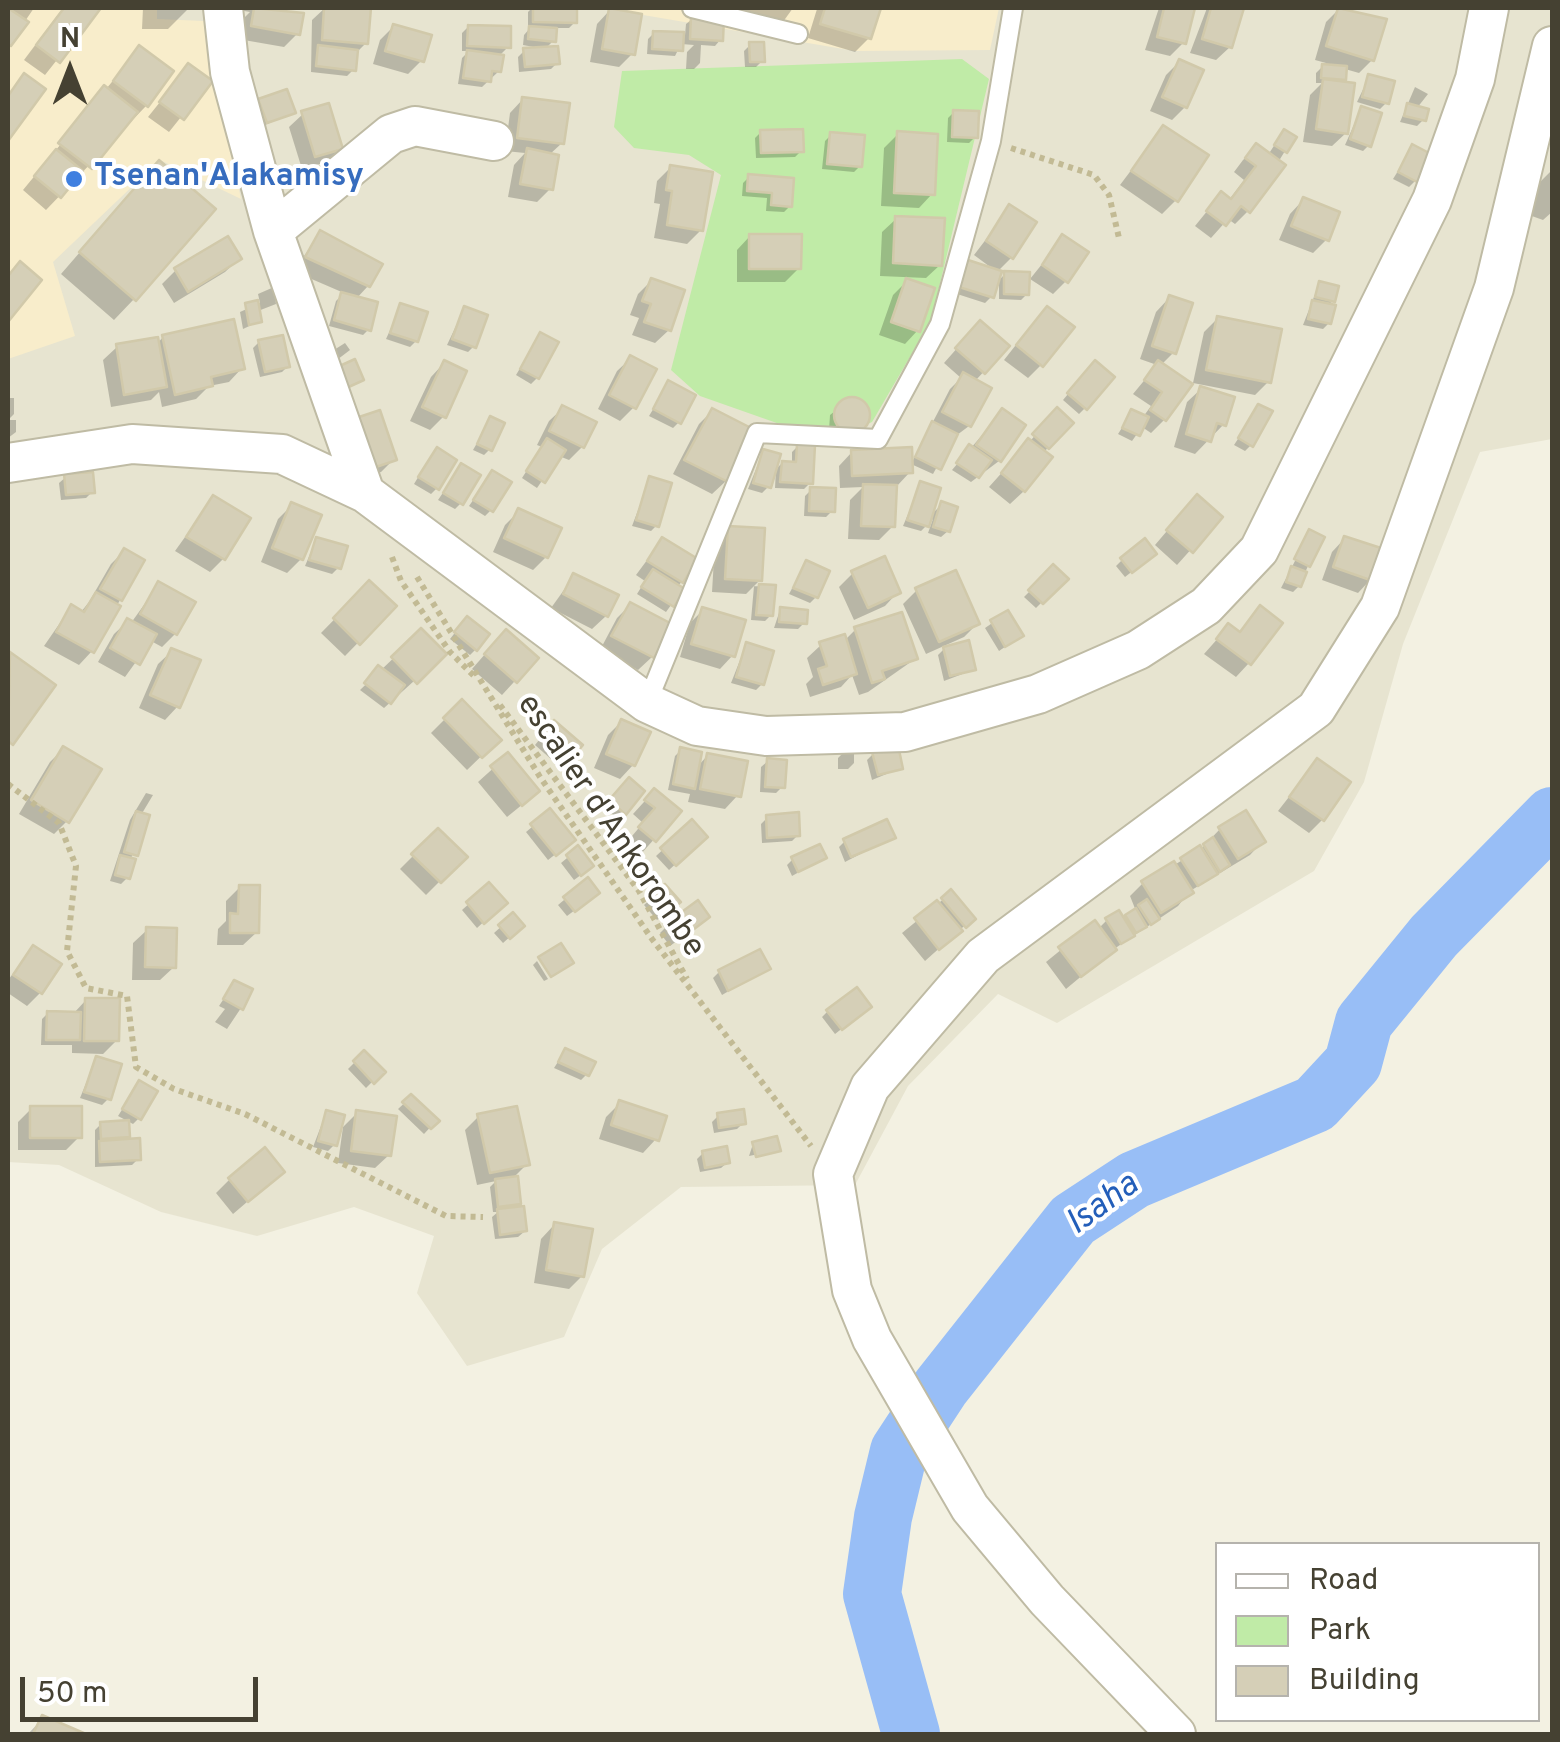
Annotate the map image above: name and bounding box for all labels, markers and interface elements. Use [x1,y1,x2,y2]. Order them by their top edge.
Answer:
north arrow [20,20,120,120]
text: N [60,22,80,58]
place label: Tsenan'Alakamisy [94,160,364,198]
marker: Tsenan'Alakamisy [63,168,85,190]
street label: escalier d'Ankorombe [507,688,711,966]
water label: Isaha [1060,1166,1148,1246]
legend [1215,1542,1540,1722]
text: Road [1309,1563,1378,1600]
text: Park [1309,1613,1371,1650]
scale bar [25,1657,262,1719]
text: Building [1309,1663,1420,1700]
text: 50 m [37,1676,107,1713]

